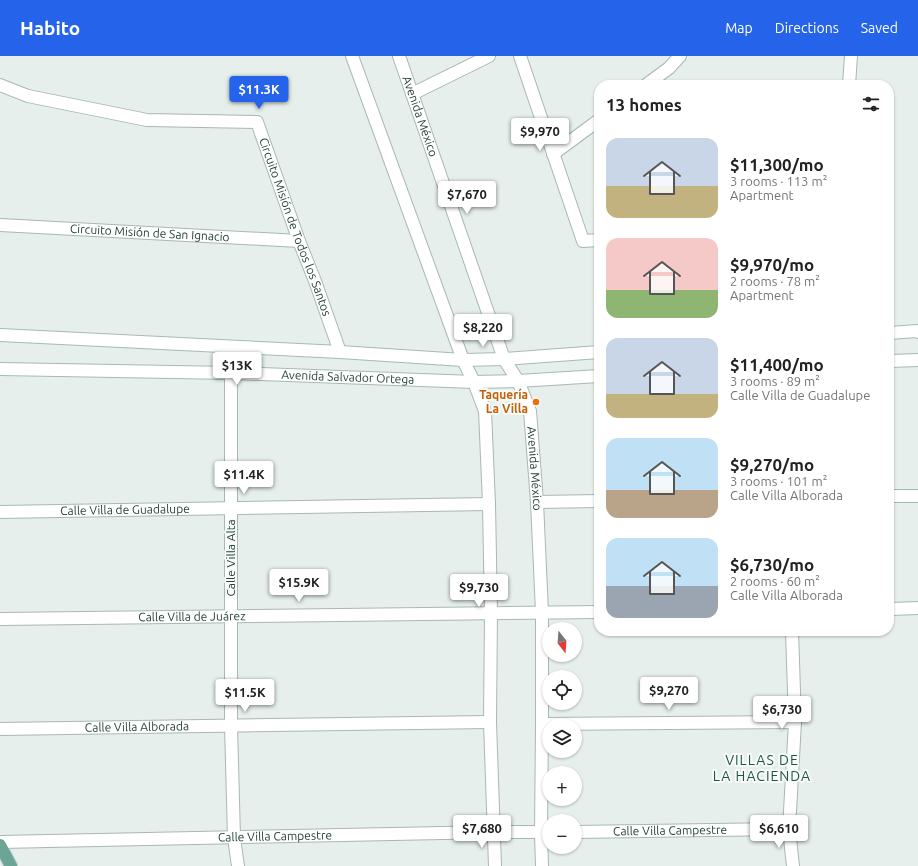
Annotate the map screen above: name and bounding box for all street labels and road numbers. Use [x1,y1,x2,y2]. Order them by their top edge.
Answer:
street label: Avenida México [400,74,440,158]
street label: Circuito Misión de Todos los Santos [257,136,334,318]
street label: Circuito Misión de San Ignacio [70,222,230,243]
street label: Avenida Salvador Ortega [281,368,415,386]
street label: Avenida México [525,426,544,511]
street label: Calle Villa de Guadalupe [60,502,190,517]
street label: Calle Villa Alta [224,519,237,597]
street label: Calle Villa de Juárez [138,609,246,623]
street label: Calle Villa Alborada [85,719,189,734]
street label: Calle Villa Campestre [613,823,727,837]
street label: Calle Villa Campestre [218,828,332,844]

